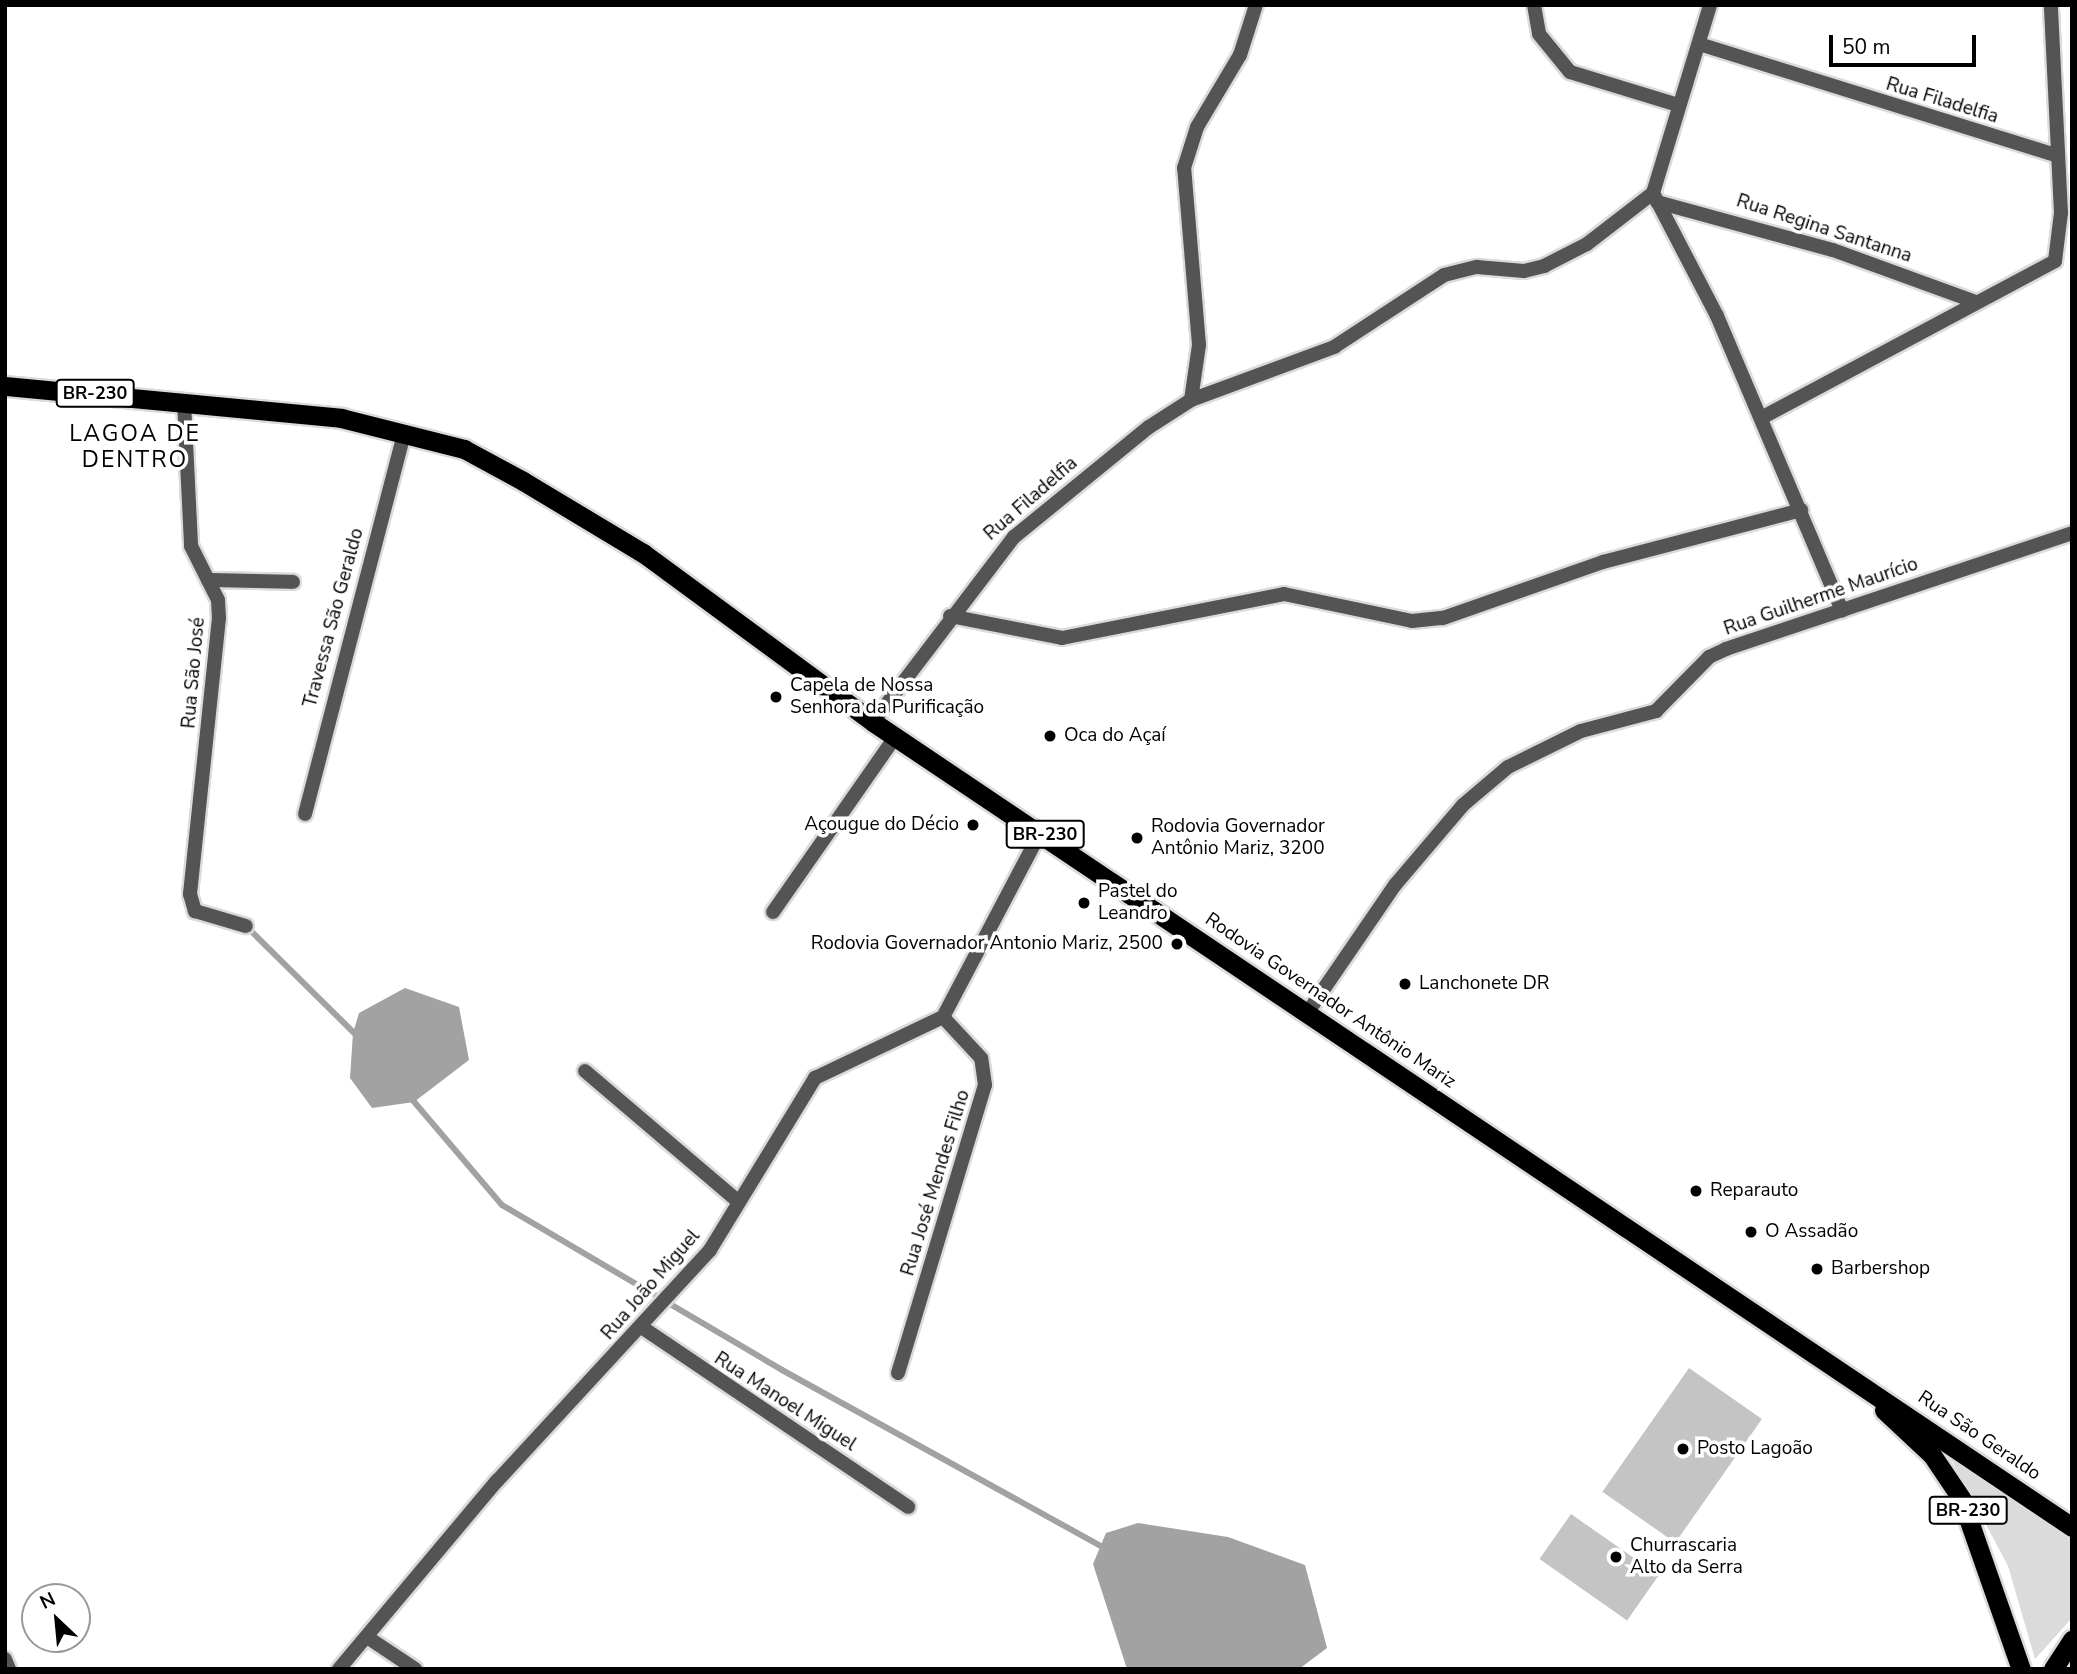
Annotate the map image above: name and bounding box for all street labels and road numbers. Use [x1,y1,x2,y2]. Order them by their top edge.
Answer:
street label: Rua Filadelfia [1883,73,2001,129]
street label: Rua Regina Santanna [1733,190,1915,268]
road number: BR-230 [55,379,135,408]
street label: Rua Filadelfia [980,452,1082,546]
street label: Travessa São Geraldo [299,526,369,710]
street label: Rua Guilherme Maurício [1721,553,1921,641]
street label: Rua São José [178,616,210,730]
road number: BR-230 [1005,820,1085,848]
street label: Rodovia Governador Antônio Mariz [1200,908,1460,1094]
street label: Rua José Mendes Filho [897,1087,975,1279]
street label: Rua João Miguel [597,1225,705,1345]
street label: Rua Manoel Miguel [710,1348,860,1456]
street label: Rua São Geraldo [1913,1386,2045,1486]
road number: BR-230 [1928,1496,2008,1525]

